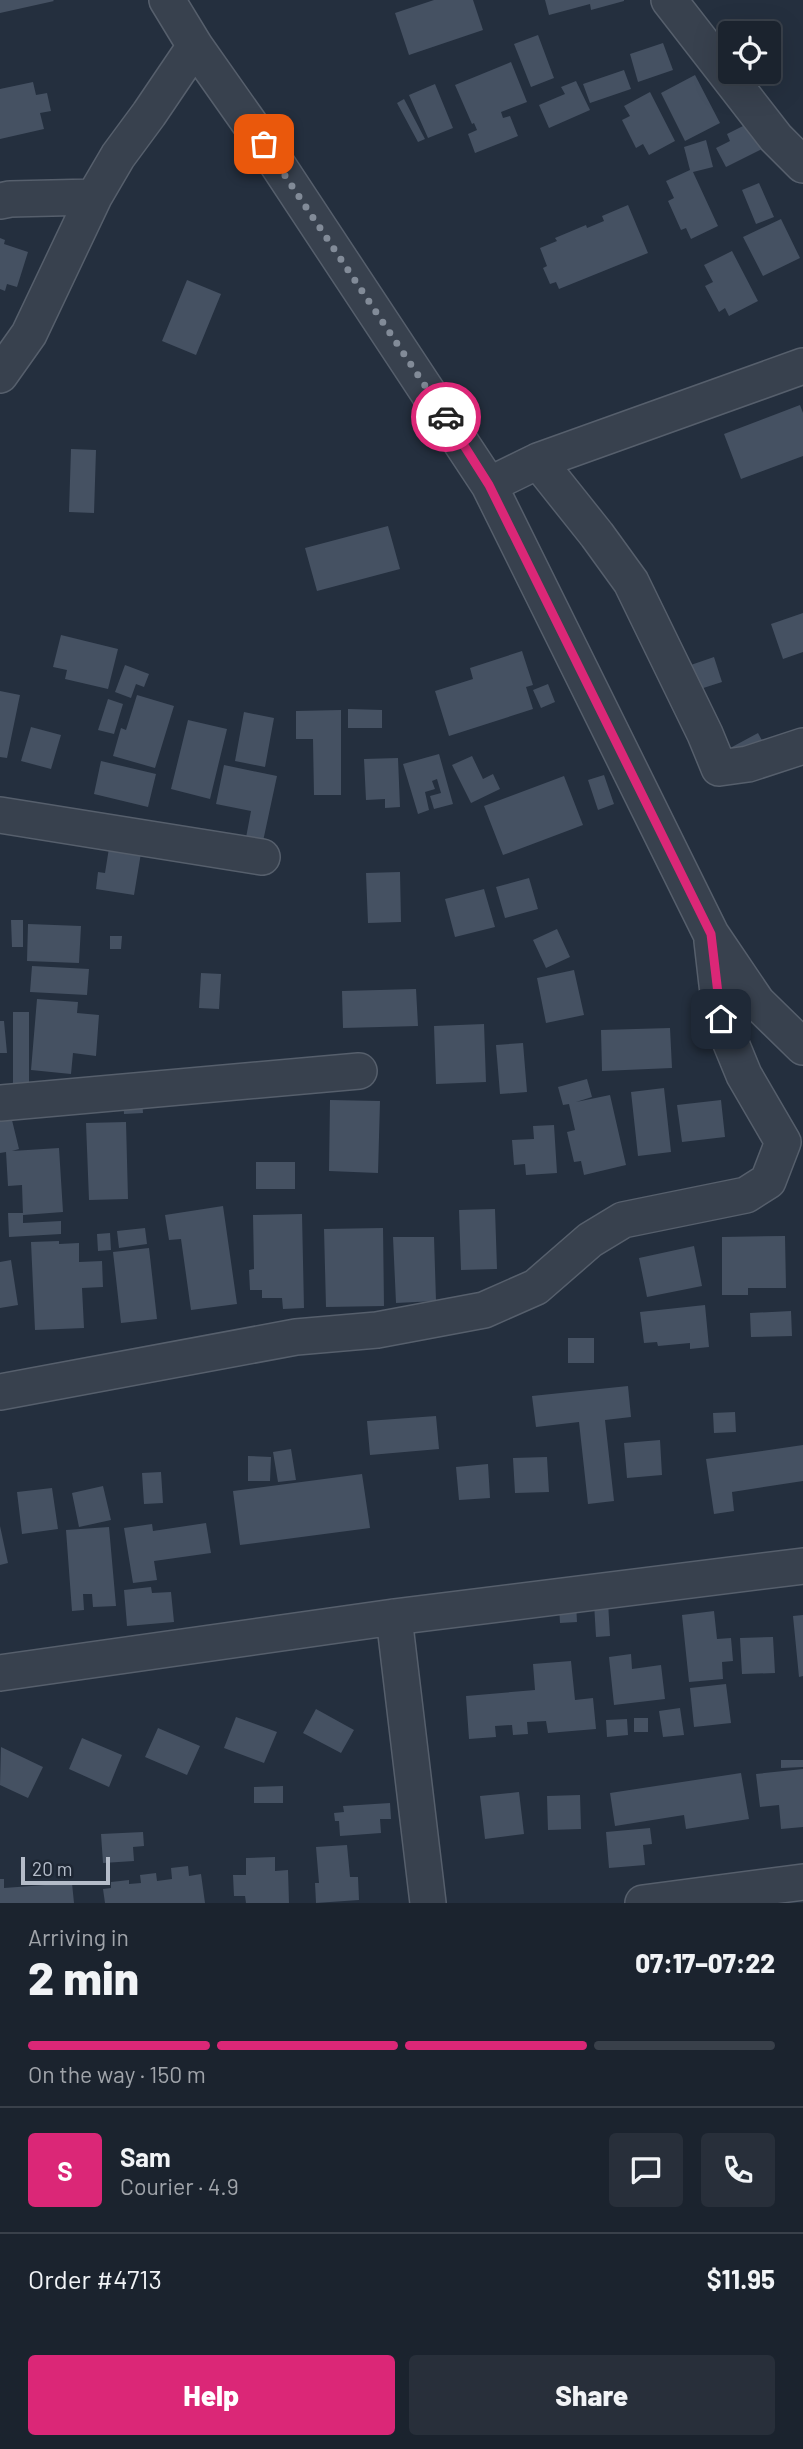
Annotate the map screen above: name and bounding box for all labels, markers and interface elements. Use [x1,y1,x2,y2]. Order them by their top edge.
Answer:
map controls [718,21,781,84]
button: locate [718,21,781,84]
pin [234,114,294,174]
icon: bag [245,125,283,163]
courier [411,382,481,452]
icon: car [427,398,465,436]
pin [691,989,751,1049]
icon: home [702,1000,740,1038]
scale bar [21,1854,110,1886]
text: 20 m [32,1857,72,1880]
text: Arriving in [28,1923,129,1951]
text: 07:17–07:22 [635,1947,775,1978]
text: 2 min [28,1949,139,2004]
text: On the way · 150 m [28,2060,206,2088]
button: chat [609,2133,683,2207]
button: phone [701,2133,775,2207]
text: Sam [120,2141,171,2172]
text: S [57,2155,73,2186]
text: Courier · 4.9 [120,2172,239,2200]
text: Order #4713 [28,2263,162,2294]
text: $11.95 [707,2263,775,2294]
button: Help [28,2355,395,2435]
button: Share [409,2355,775,2435]

